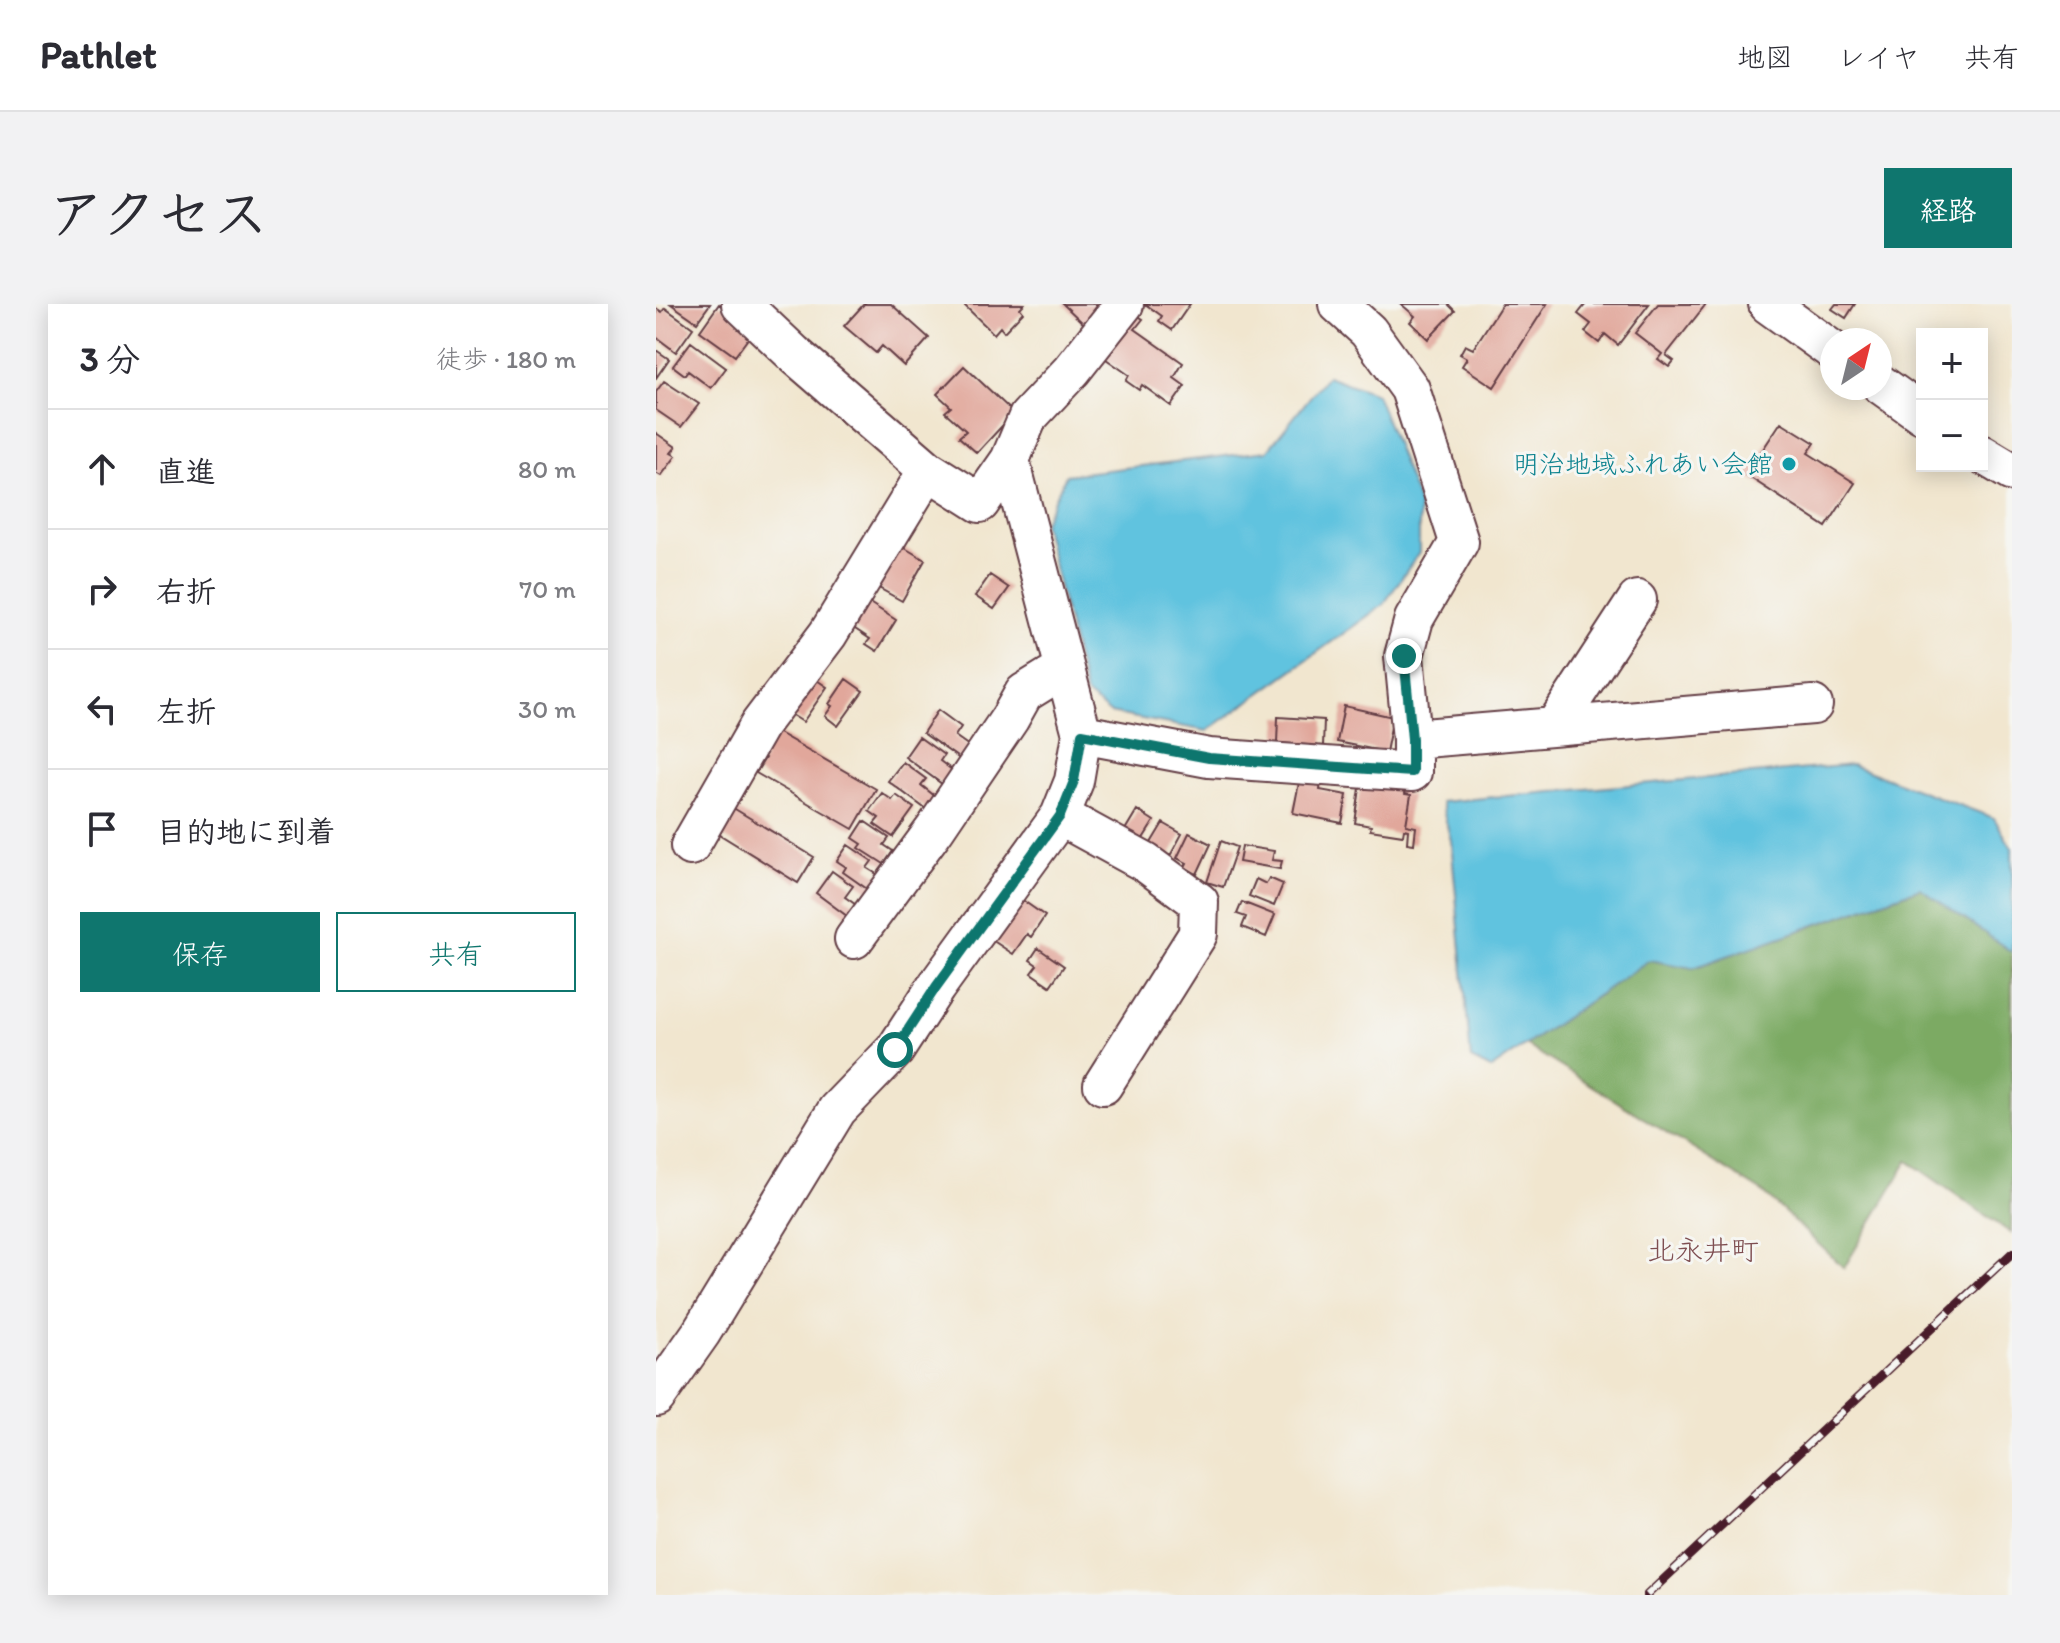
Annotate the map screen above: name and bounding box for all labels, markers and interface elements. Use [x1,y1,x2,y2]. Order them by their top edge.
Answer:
text: Pathlet [40,32,157,78]
text: 地図 [1737,40,1793,74]
text: レイヤ [1837,40,1920,74]
text: 共有 [1964,40,2020,74]
button: 経路 [1884,168,2012,248]
text: アクセス [48,180,269,247]
north arrow [1820,328,1892,400]
map controls [1916,328,1988,472]
button: + [1916,328,1988,400]
text: 3 分 [80,339,140,380]
text: 徒歩 · 180 m [436,343,576,375]
button: − [1916,400,1988,472]
icon: ahead [80,447,124,491]
place label: 明治地域ふれあい会館 [1513,448,1773,480]
text: 直進 [156,453,216,490]
text: 80 m [518,453,576,485]
marker: 明治地域ふれあい会館 [1780,455,1798,473]
icon: right [80,567,124,611]
text: 右折 [156,573,216,610]
text: 70 m [519,573,576,605]
route end [1386,638,1422,674]
icon: left [80,687,124,731]
text: 左折 [156,693,216,730]
text: 30 m [518,693,576,725]
icon: arrive [80,807,124,851]
text: 目的地に到着 [156,813,336,850]
button: 保存 [80,912,320,992]
button: 共有 [336,912,576,992]
route start [877,1032,913,1068]
district label: 北永井町 [1647,1233,1759,1267]

